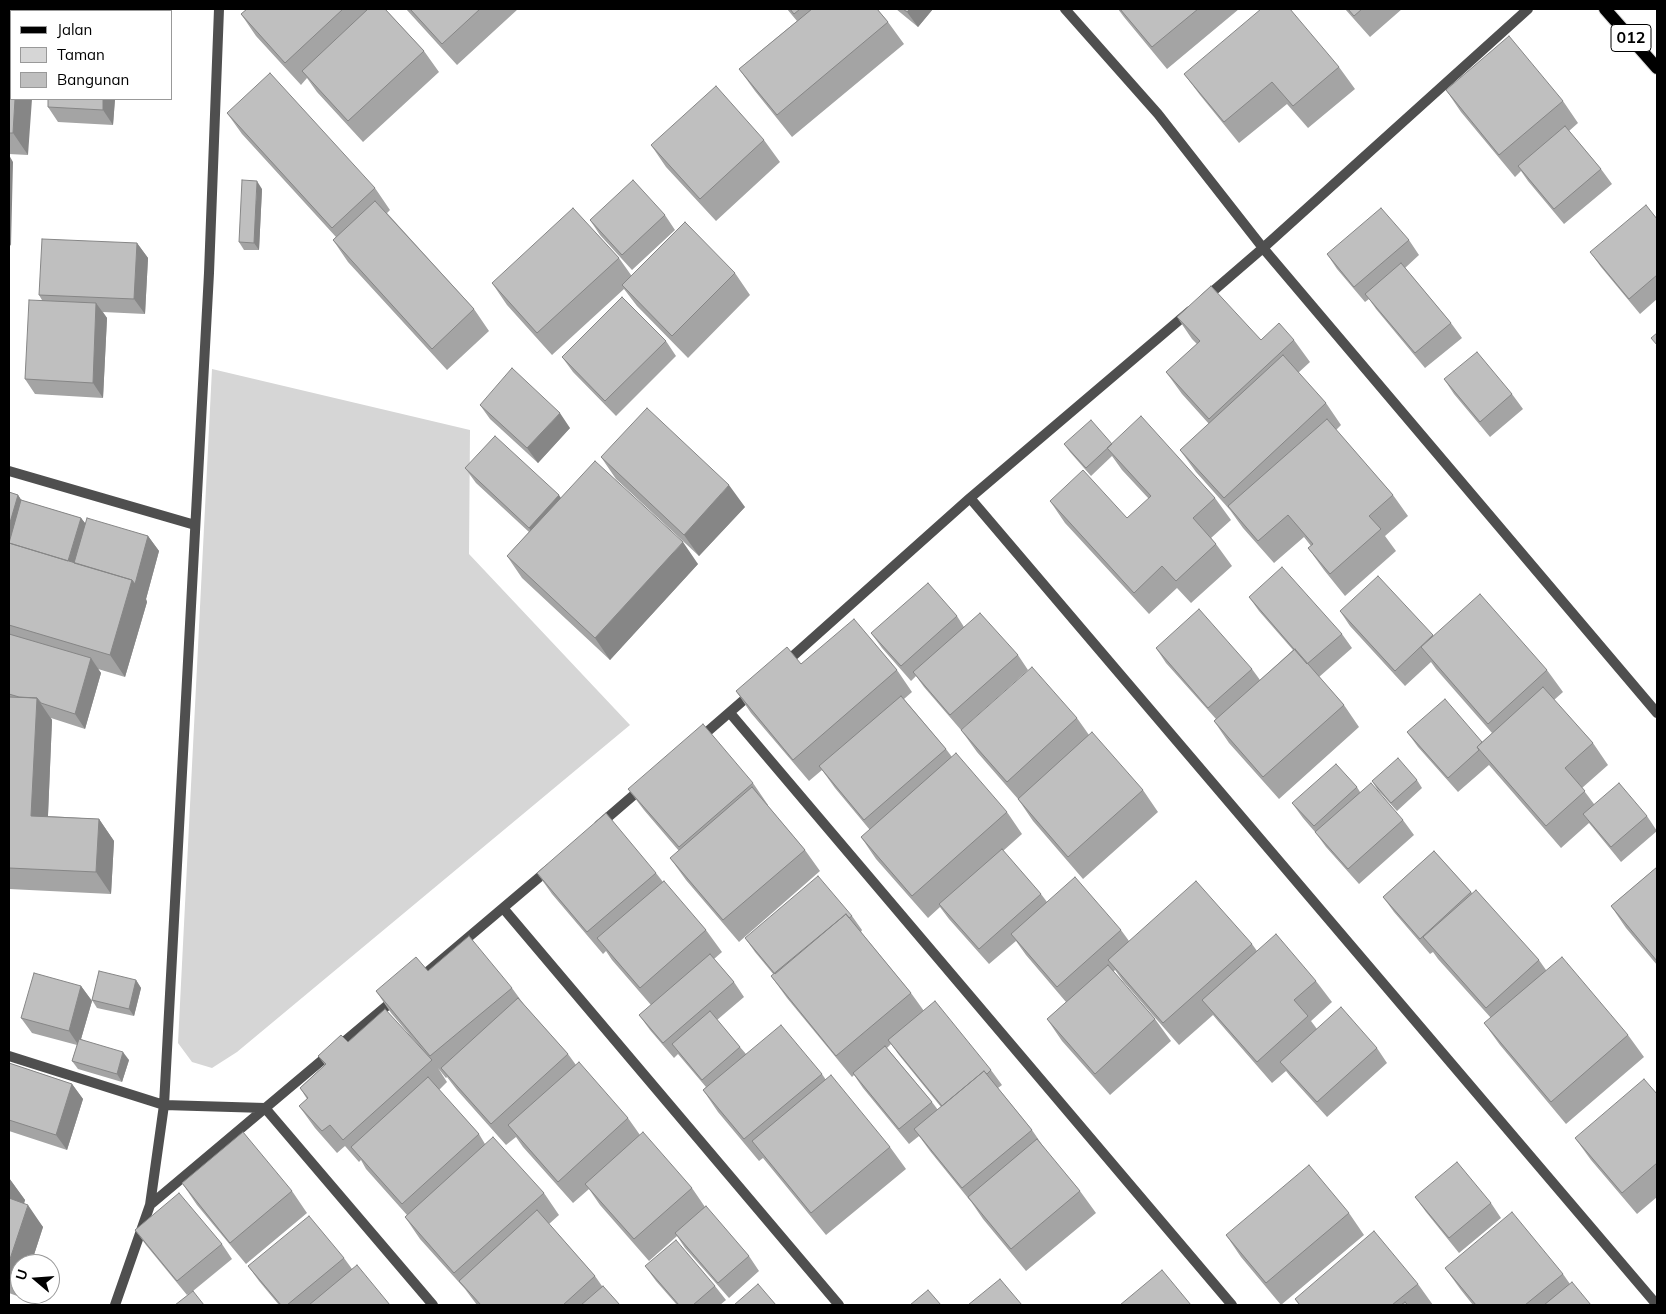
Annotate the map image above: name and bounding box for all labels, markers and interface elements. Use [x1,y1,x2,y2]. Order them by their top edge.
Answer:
legend [10,10,172,100]
text: Jalan [57,20,92,39]
road number: 012 [1611,24,1651,52]
text: Taman [57,45,105,64]
text: Bangunan [57,70,129,89]
north arrow [10,1254,60,1304]
text: U [12,1267,32,1282]

